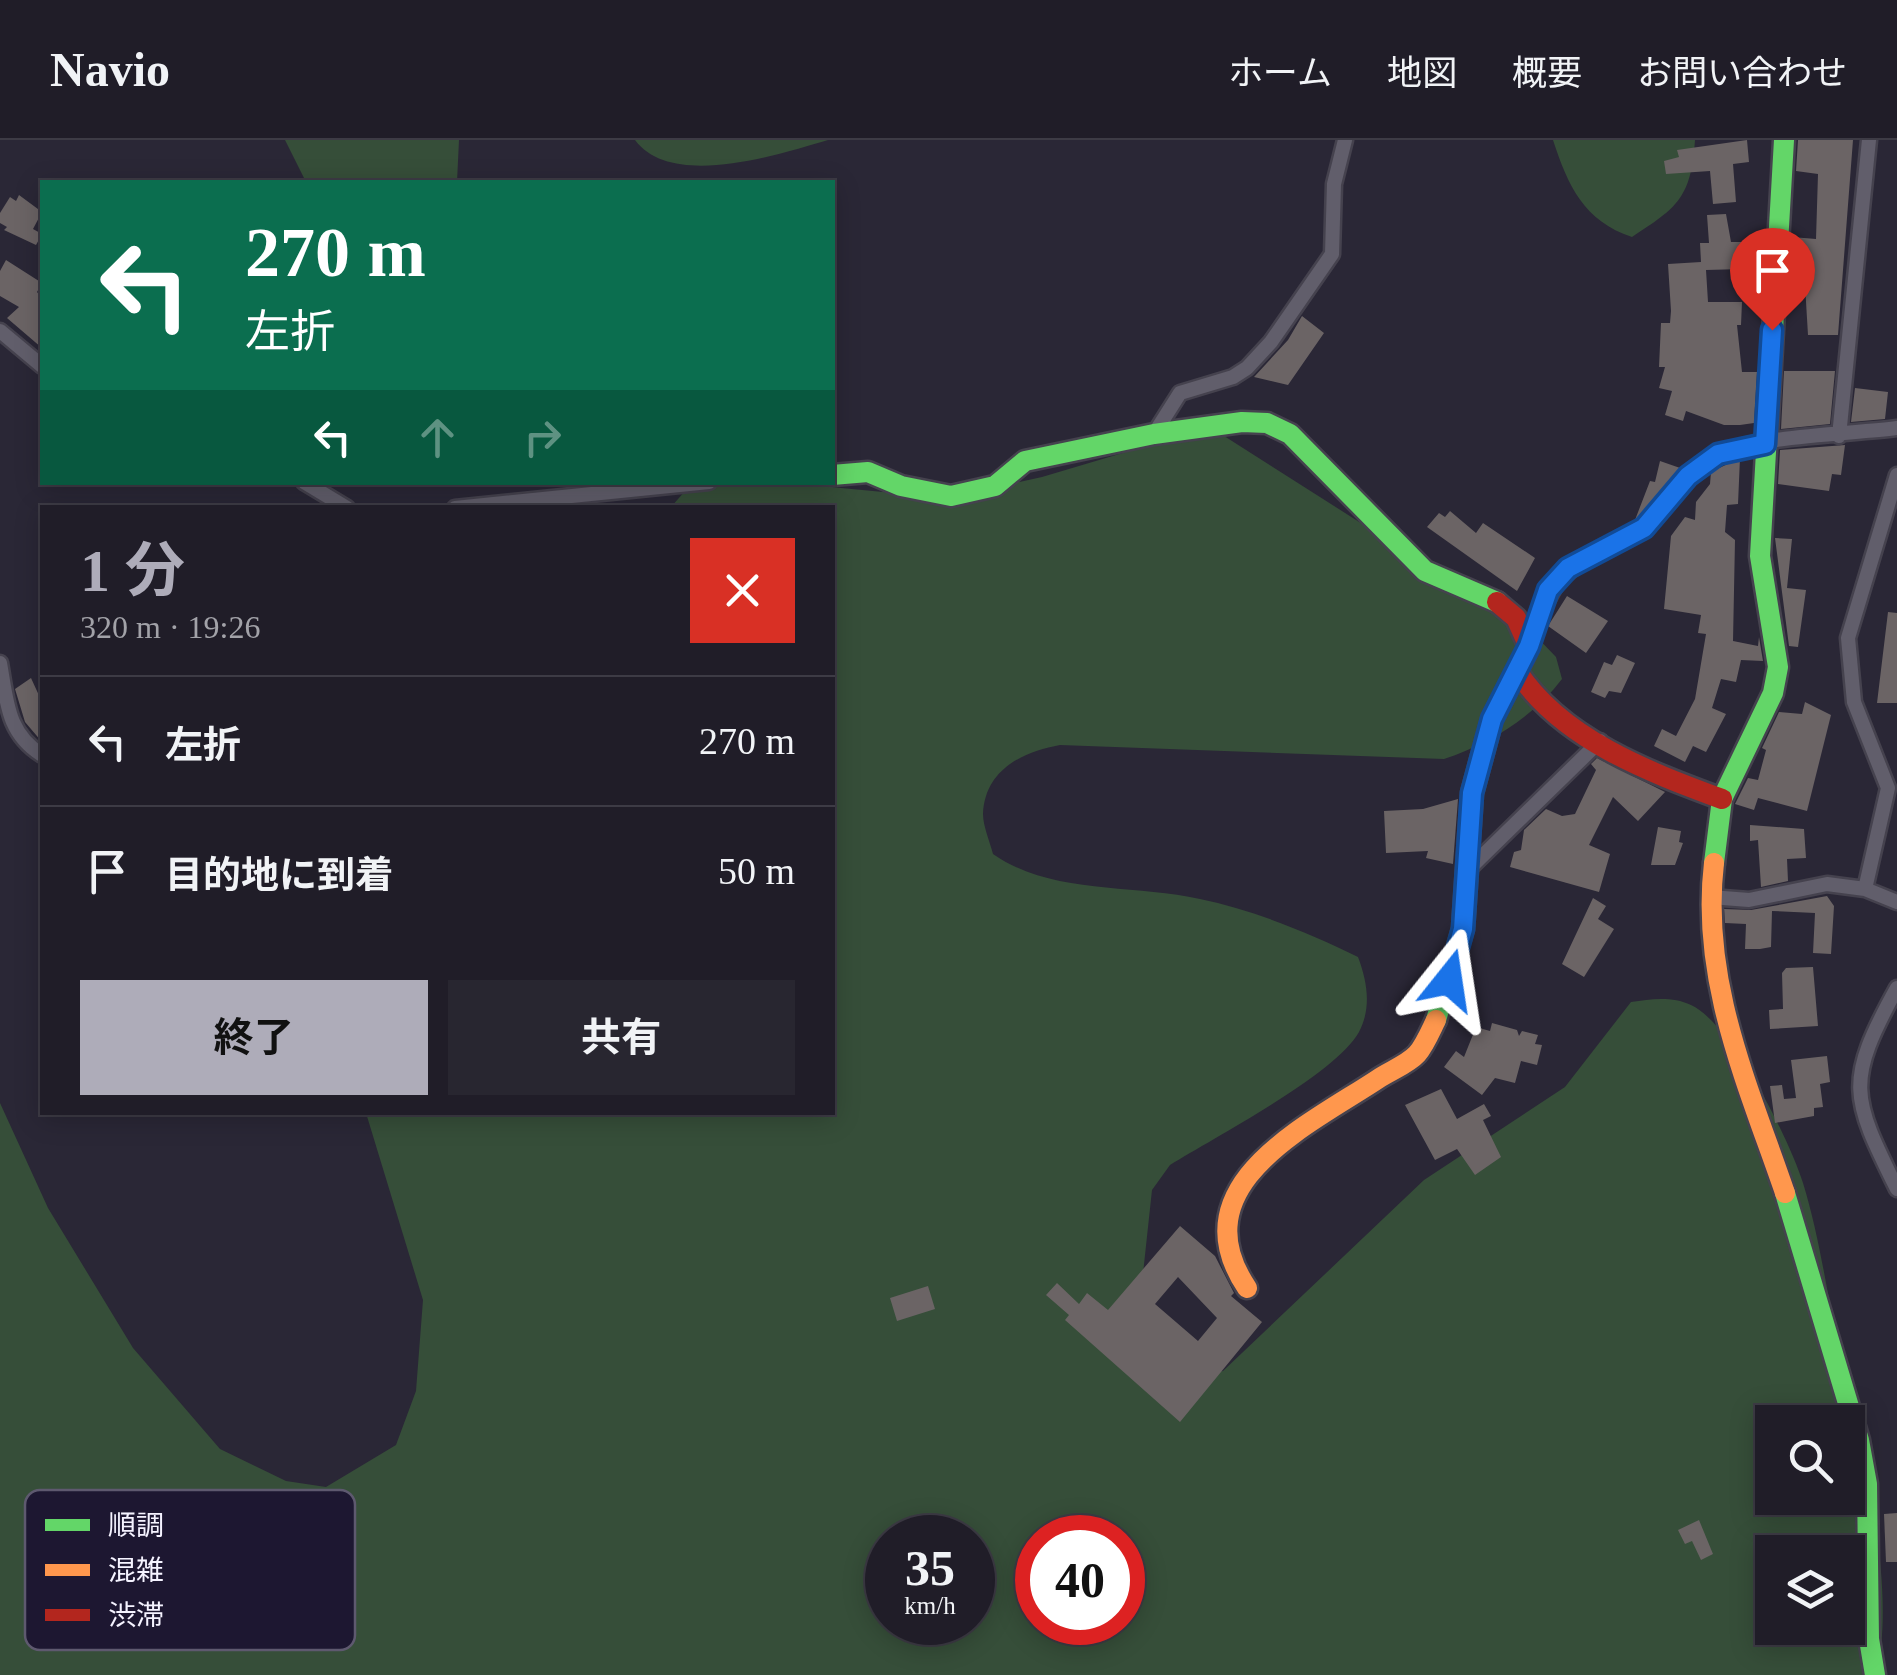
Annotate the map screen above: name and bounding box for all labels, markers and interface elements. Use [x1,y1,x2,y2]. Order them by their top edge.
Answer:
text: Navio [50,43,170,96]
text: ホーム [1228,54,1332,93]
text: 地図 [1387,54,1457,93]
text: 概要 [1512,54,1582,93]
text: お問い合わせ [1637,54,1847,93]
text: 270 m [245,214,426,291]
icon: left [80,220,210,350]
pin [1730,228,1815,331]
icon: arrive [1745,243,1800,298]
text: 左折 [245,307,335,357]
icon: left [305,410,360,465]
icon: ahead [410,410,465,465]
icon: right [515,410,570,465]
text: 1 分 [80,538,185,604]
button: close [690,538,795,643]
text: 320 m · 19:26 [80,609,260,645]
icon: left [80,714,135,769]
text: 270 m [699,720,795,762]
text: 左折 [165,724,241,766]
icon: arrive [80,844,135,899]
text: 50 m [718,850,795,892]
text: 目的地に到着 [165,854,393,896]
position arrow [1397,928,1501,1032]
button: 終了 [80,980,428,1095]
button: 共有 [448,980,795,1095]
map controls [1755,1405,1865,1645]
button: search [1755,1405,1865,1515]
legend [25,1490,355,1650]
text: 順調 [108,1510,164,1541]
speed limit sign: 40 [1015,1515,1145,1645]
button: layers [1755,1535,1865,1645]
text: 35 [905,1540,955,1596]
text: 混雑 [108,1555,164,1586]
text: km/h [904,1592,956,1619]
text: 渋滞 [108,1600,164,1631]

